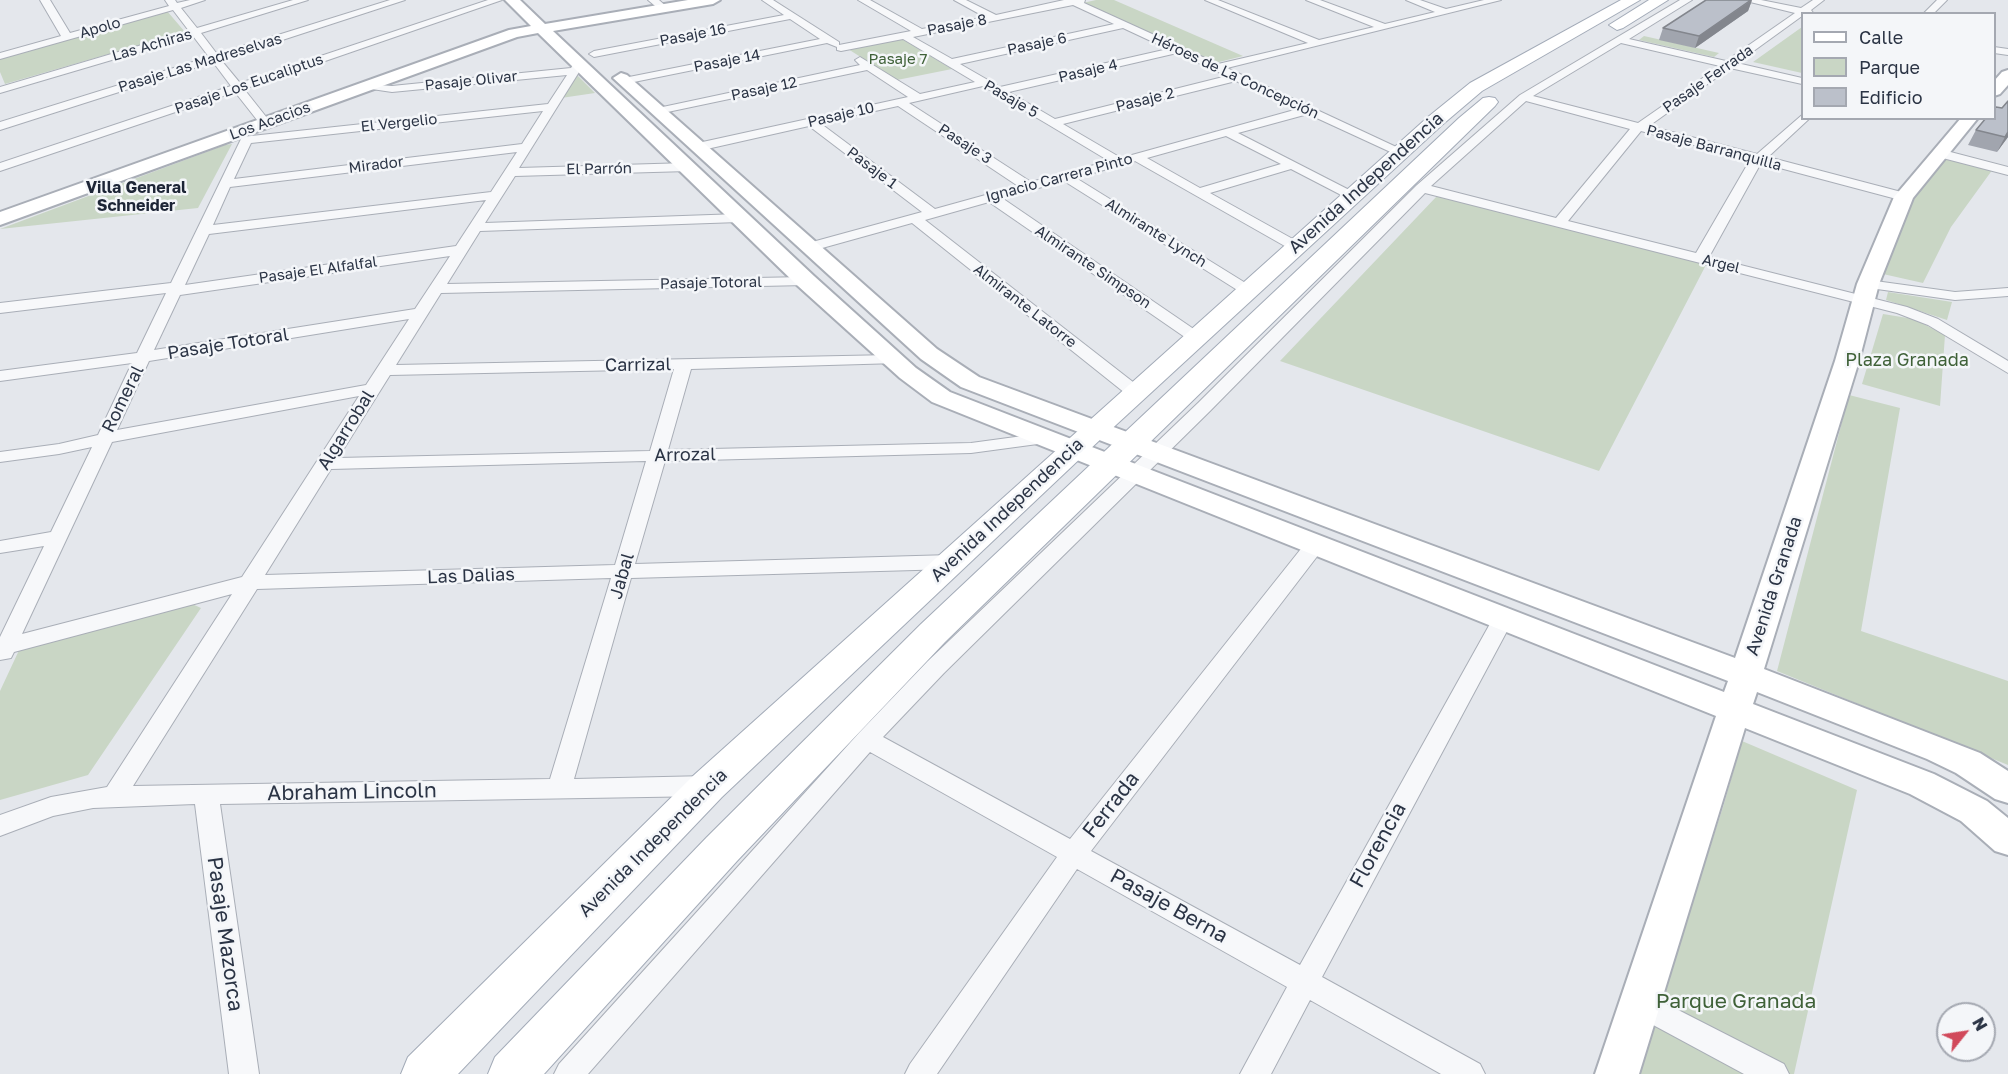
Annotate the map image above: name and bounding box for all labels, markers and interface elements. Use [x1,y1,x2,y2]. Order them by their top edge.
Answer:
street label: Pasaje 8 [926,10,988,40]
legend [1801,12,1996,120]
street label: Apolo [77,14,123,42]
street label: Pasaje 16 [658,20,728,50]
street label: Las Achiras [110,25,194,65]
text: Calle [1859,26,1903,48]
street label: Pasaje Las Madreselvas [116,29,284,97]
street label: Pasaje 6 [1006,29,1068,59]
street label: Héroes de La Concepción [1148,29,1322,123]
street label: Pasaje Ferrada [1659,41,1757,117]
street label: Pasaje 14 [692,46,762,76]
street label: Pasaje Los Eucaliptus [172,50,326,118]
park label: Pasaje 7 [869,50,927,68]
street label: Pasaje 4 [1057,55,1119,87]
text: Parque [1859,56,1920,78]
street label: Pasaje Olivar [424,67,518,95]
street label: Pasaje 12 [729,73,799,105]
street label: Pasaje 5 [981,76,1041,122]
street label: Pasaje 2 [1114,84,1176,116]
text: Edificio [1859,86,1923,108]
street label: Los Acacios [227,98,313,144]
street label: Pasaje 10 [806,99,876,131]
street label: Avenida Independencia [1284,108,1448,258]
street label: El Vergelio [360,110,438,136]
street label: Pasaje 3 [935,120,995,168]
street label: Pasaje Barranquilla [1644,121,1784,175]
street label: Pasaje 1 [843,143,901,193]
street label: Ignacio Carrera Pinto [984,150,1134,206]
street label: Mirador [348,153,404,177]
street label: El Parrón [566,159,632,179]
district label: Villa General Schneider [86,178,186,216]
street label: Almirante Lynch [1102,195,1210,271]
street label: Almirante Simpson [1032,222,1154,312]
street label: Argel [1700,251,1742,277]
street label: Pasaje El Alfalfal [258,253,378,287]
street label: Almirante Latorre [970,260,1080,352]
street label: Pasaje Totoral [660,273,762,293]
street label: Pasaje Totoral [166,324,290,364]
park label: Plaza Granada [1845,349,1969,371]
street label: Carrizal [605,354,671,376]
street label: Romeral [98,362,148,436]
street label: Algarrobal [313,386,379,474]
street label: Avenida Independencia [926,434,1088,586]
street label: Arrozal [654,444,716,466]
street label: Avenida Granada [1741,514,1807,658]
street label: Jabal [605,550,639,602]
street label: Las Dalias [427,564,515,588]
street label: Avenida Independencia [574,764,732,922]
street label: Ferrada [1077,767,1145,843]
street label: Abraham Lincoln [267,778,437,806]
street label: Florencia [1344,798,1412,892]
street label: Pasaje Mazorca [202,855,248,1013]
street label: Pasaje Berna [1106,863,1232,949]
park label: Parque Granada [1656,988,1816,1014]
north arrow [1936,1002,1996,1062]
text: N [1968,1014,1992,1034]

